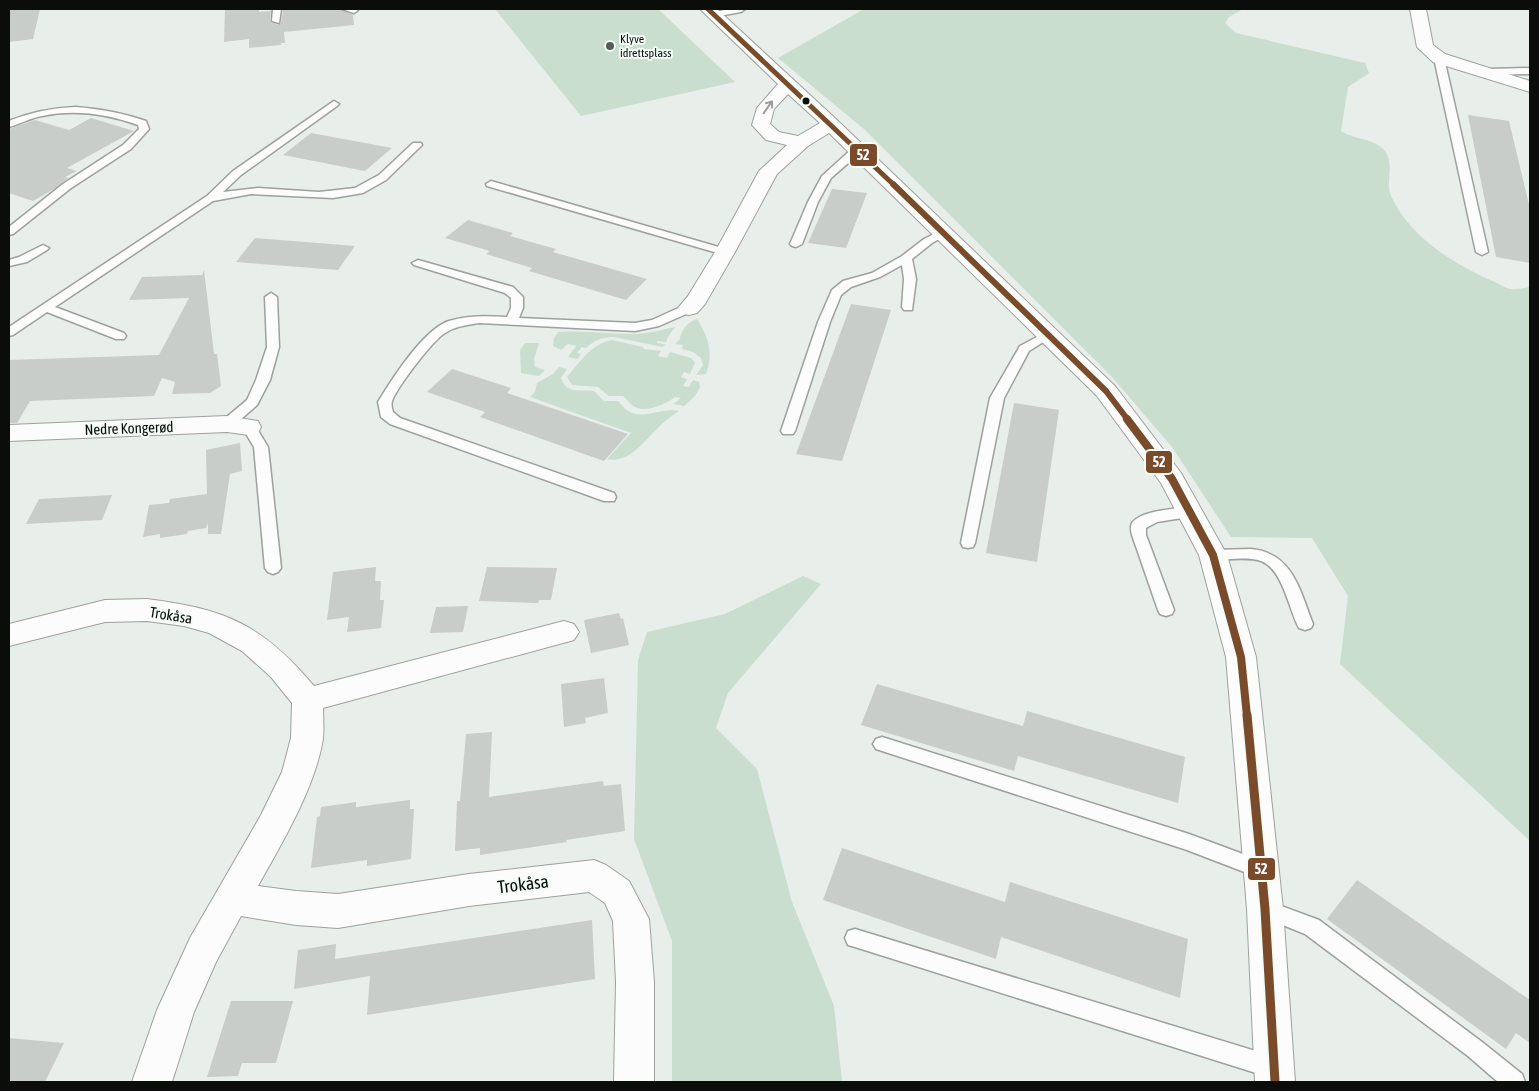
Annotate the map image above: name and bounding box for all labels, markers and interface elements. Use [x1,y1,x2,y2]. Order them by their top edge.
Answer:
place label: Klyve idrettsplass [620,32,672,60]
marker: Klyve idrettsplass [604,40,616,52]
unlabelled marker [801,96,811,106]
one-way arrow [763,100,773,114]
line badge: 52 [849,143,878,167]
text: 52 [856,147,870,163]
street label: Nedre Kongerød [84,418,174,438]
line badge: 52 [1145,450,1173,474]
text: 52 [1152,454,1166,470]
street label: Trokåsa [148,603,194,627]
line badge: 52 [1247,857,1276,881]
text: 52 [1254,861,1268,877]
street label: Trokåsa [496,870,550,898]

